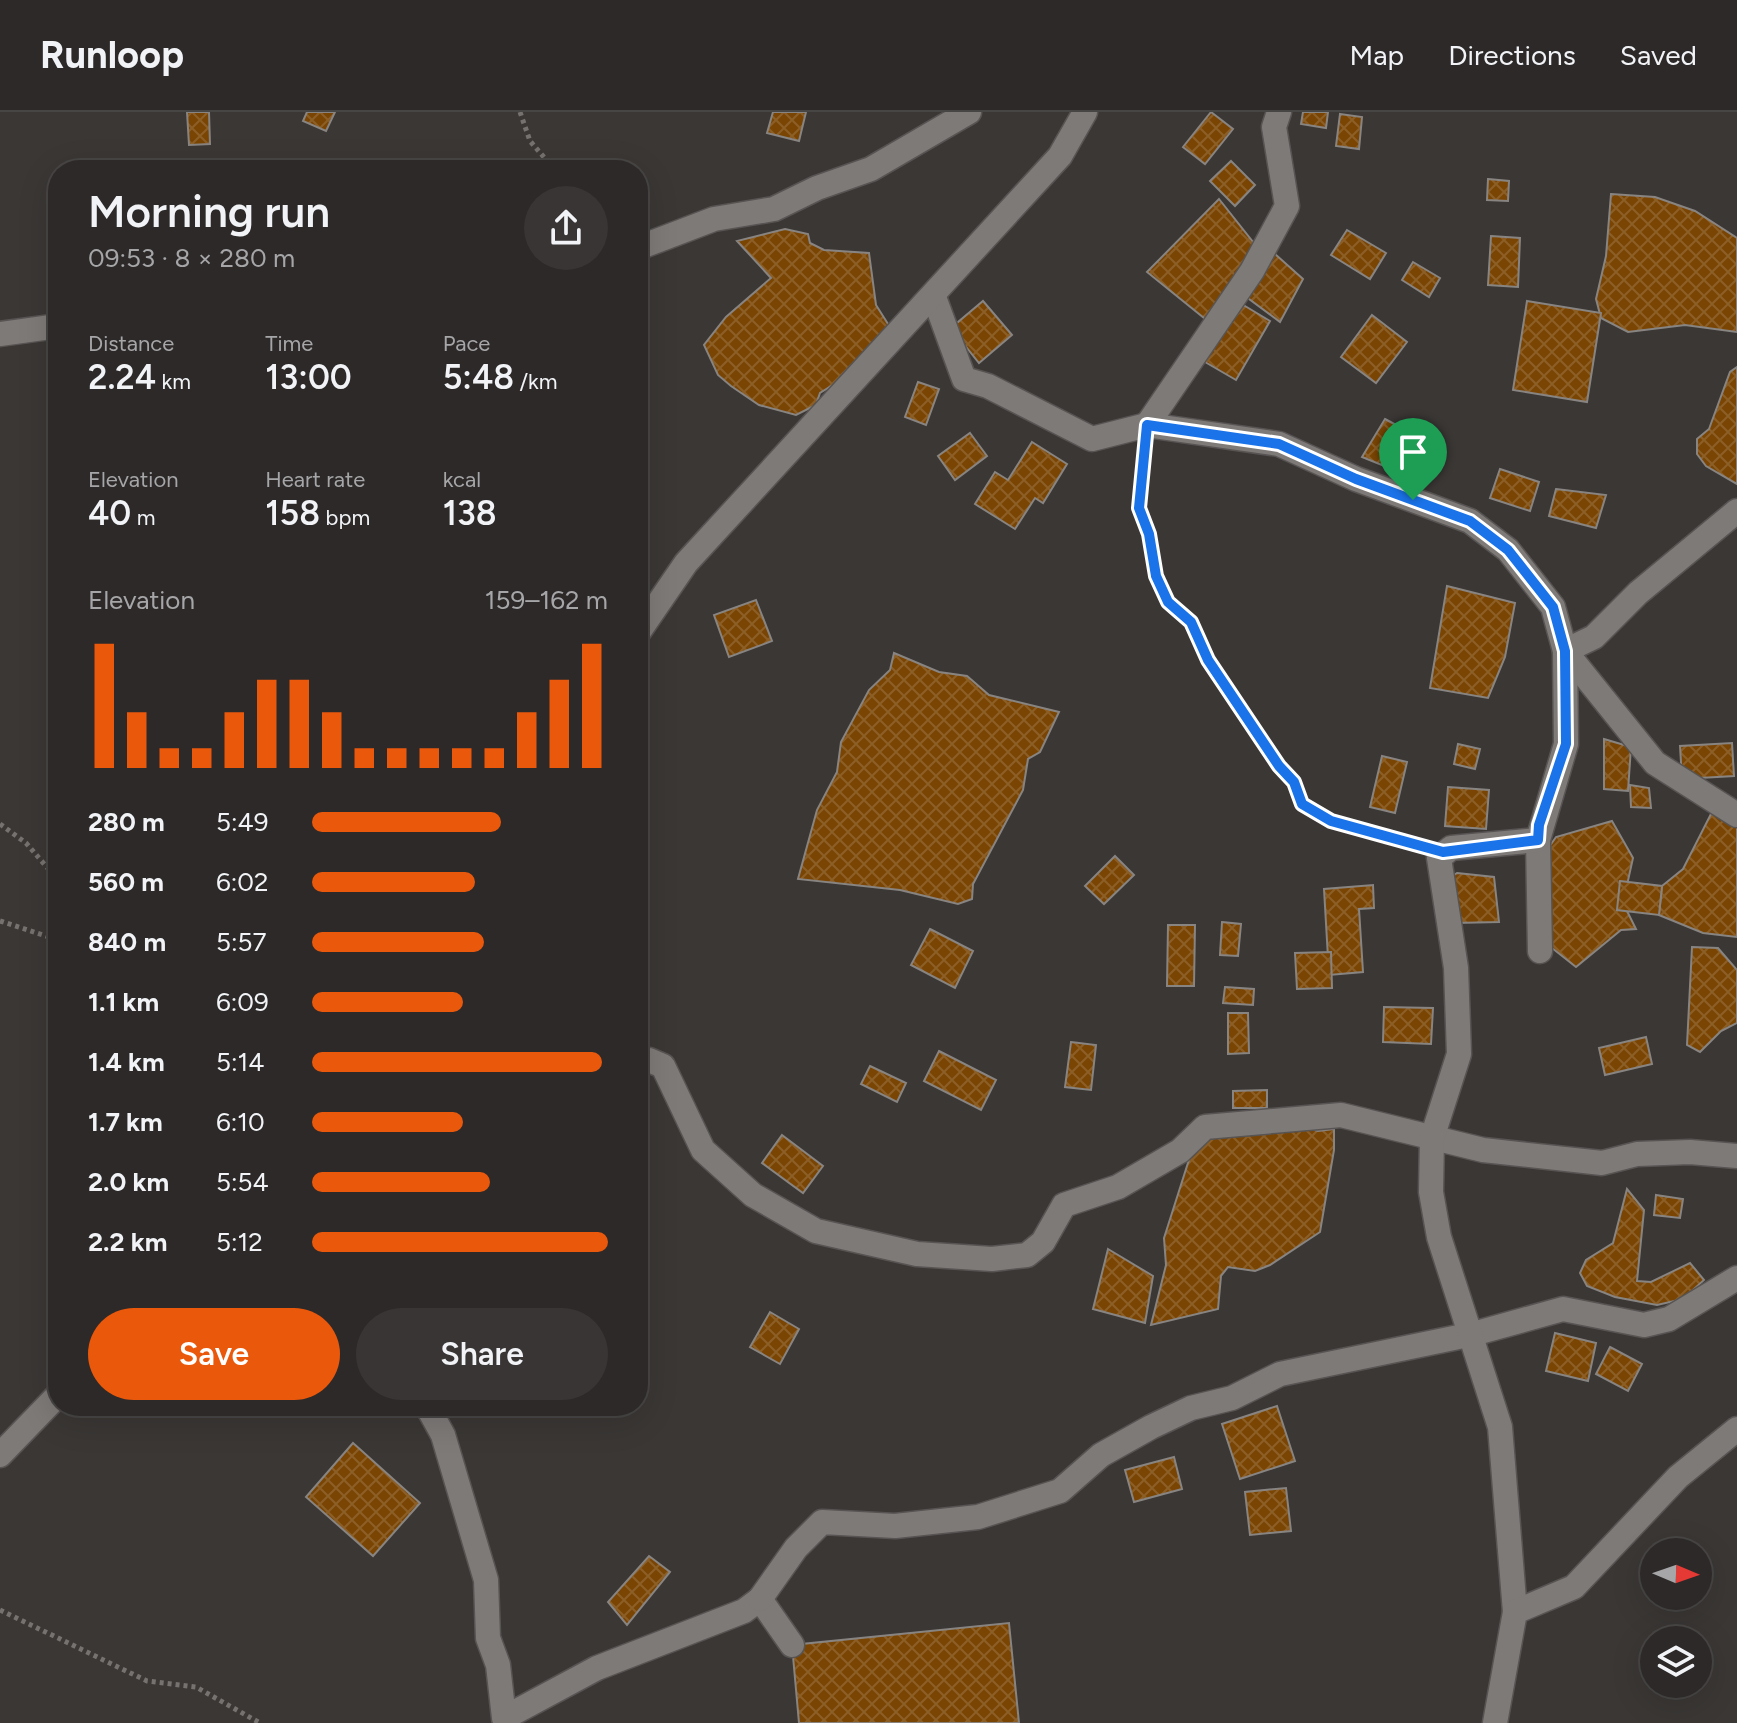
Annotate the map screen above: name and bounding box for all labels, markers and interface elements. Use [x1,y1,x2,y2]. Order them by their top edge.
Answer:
text: Runloop [40,32,184,78]
text: Map [1350,38,1404,72]
text: Directions [1448,38,1576,72]
text: Saved [1620,38,1697,72]
text: Morning run [88,185,330,238]
button: share [524,186,608,270]
text: 09:53 · 8 × 280 m [88,242,295,274]
text: Distance [88,330,174,357]
text: Time [265,330,313,357]
text: Pace [443,330,490,357]
text: 2.24 [88,357,156,398]
text: 13:00 [265,357,352,398]
text: 5:48 [443,357,514,398]
text: km [156,368,191,395]
text: /km [514,368,557,395]
pin [1379,418,1447,500]
icon: arrive [1391,430,1435,474]
text: Elevation [88,466,178,493]
text: Heart rate [265,466,365,493]
text: kcal [443,466,481,493]
text: 40 [88,493,131,534]
text: 158 [265,493,320,534]
text: 138 [443,493,496,534]
text: m [131,504,155,531]
text: bpm [320,504,370,531]
text: Elevation [88,584,195,616]
text: 159–162 m [485,584,608,616]
text: 280 m [88,806,165,838]
text: 5:49 [216,806,268,838]
text: 560 m [88,866,164,898]
text: 6:02 [216,866,269,898]
text: 840 m [88,926,166,958]
text: 5:57 [216,926,266,958]
text: 1.1 km [88,986,159,1018]
text: 6:09 [216,986,269,1018]
text: 1.4 km [88,1046,165,1078]
text: 5:14 [216,1046,264,1078]
text: 1.7 km [88,1106,163,1138]
text: 6:10 [216,1106,265,1138]
text: 2.0 km [88,1166,169,1198]
text: 5:54 [216,1166,269,1198]
text: 2.2 km [88,1226,167,1258]
text: 5:12 [216,1226,263,1258]
button: Save [88,1308,340,1400]
button: Share [356,1308,608,1400]
north arrow [1640,1538,1712,1610]
map controls [1640,1538,1712,1698]
button: layers [1640,1626,1712,1698]

